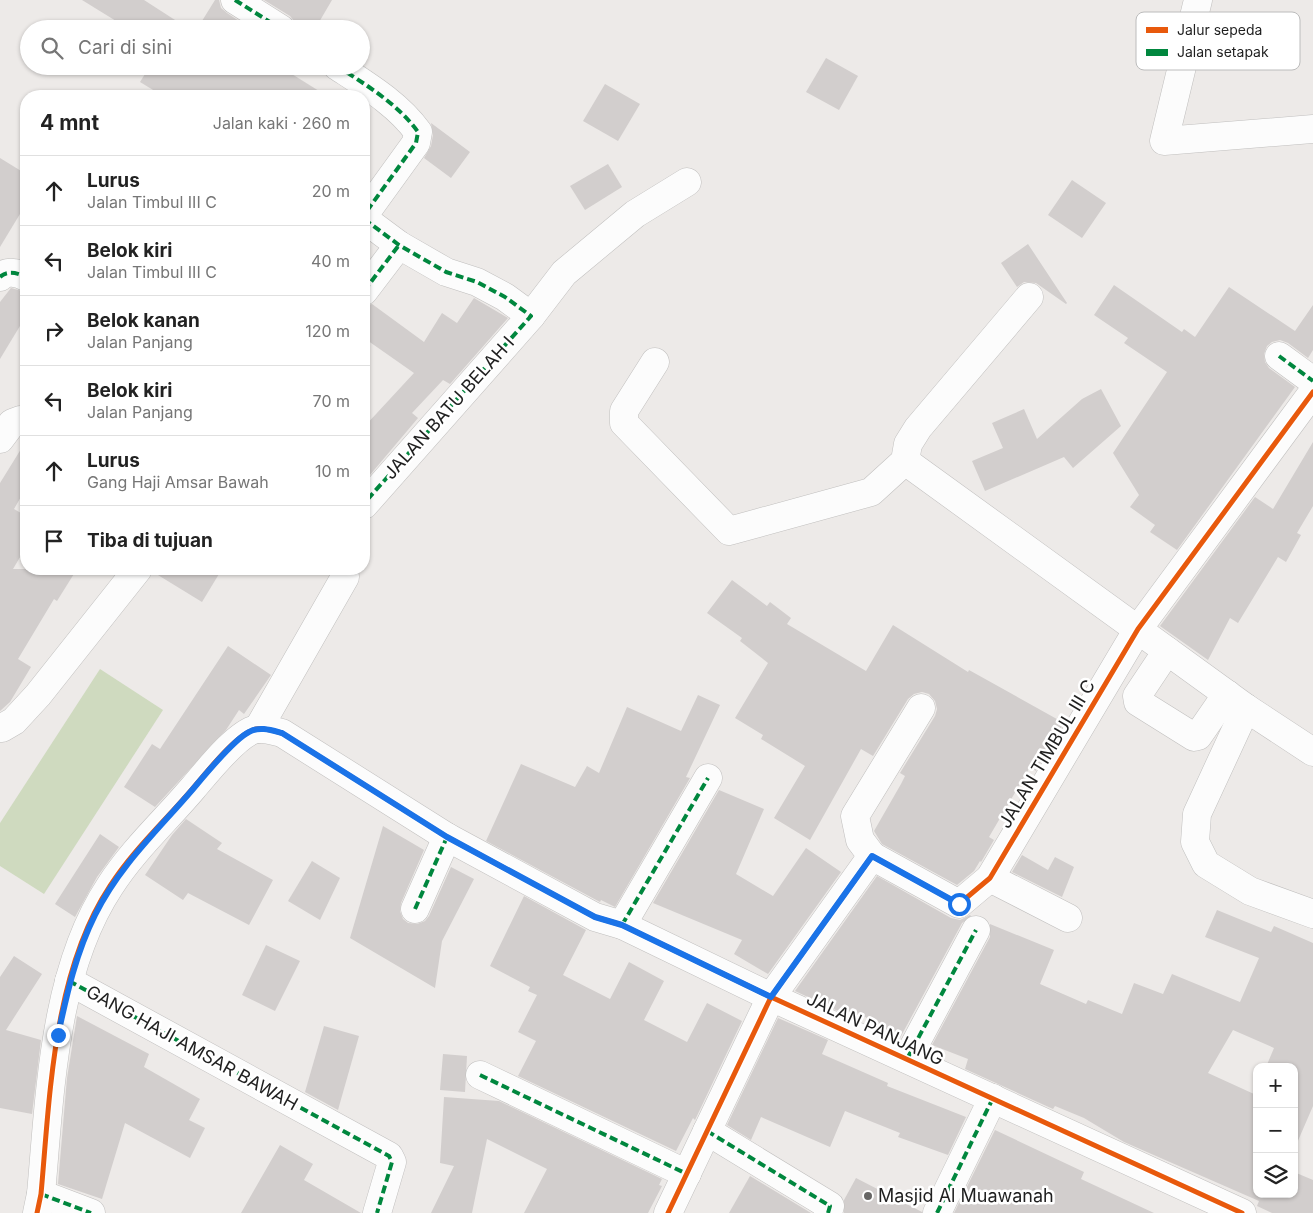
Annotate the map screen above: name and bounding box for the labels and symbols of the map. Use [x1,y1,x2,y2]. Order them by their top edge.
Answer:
legend [1136,12,1300,70]
text: Jalur sepeda [1177,21,1262,38]
text: Jalan setapak [1177,43,1269,60]
street label: JALAN BATU BELAH I [379,332,518,483]
street label: JALAN TIMBUL III C [994,676,1099,832]
route start [948,893,971,916]
street label: GANG HAJI AMSAR BAWAH [83,981,302,1115]
street label: JALAN PANJANG [803,988,947,1070]
route end [47,1024,70,1047]
place label: Masjid Al Muawanah [878,1185,1054,1206]
marker: Masjid Al Muawanah [862,1190,874,1202]

